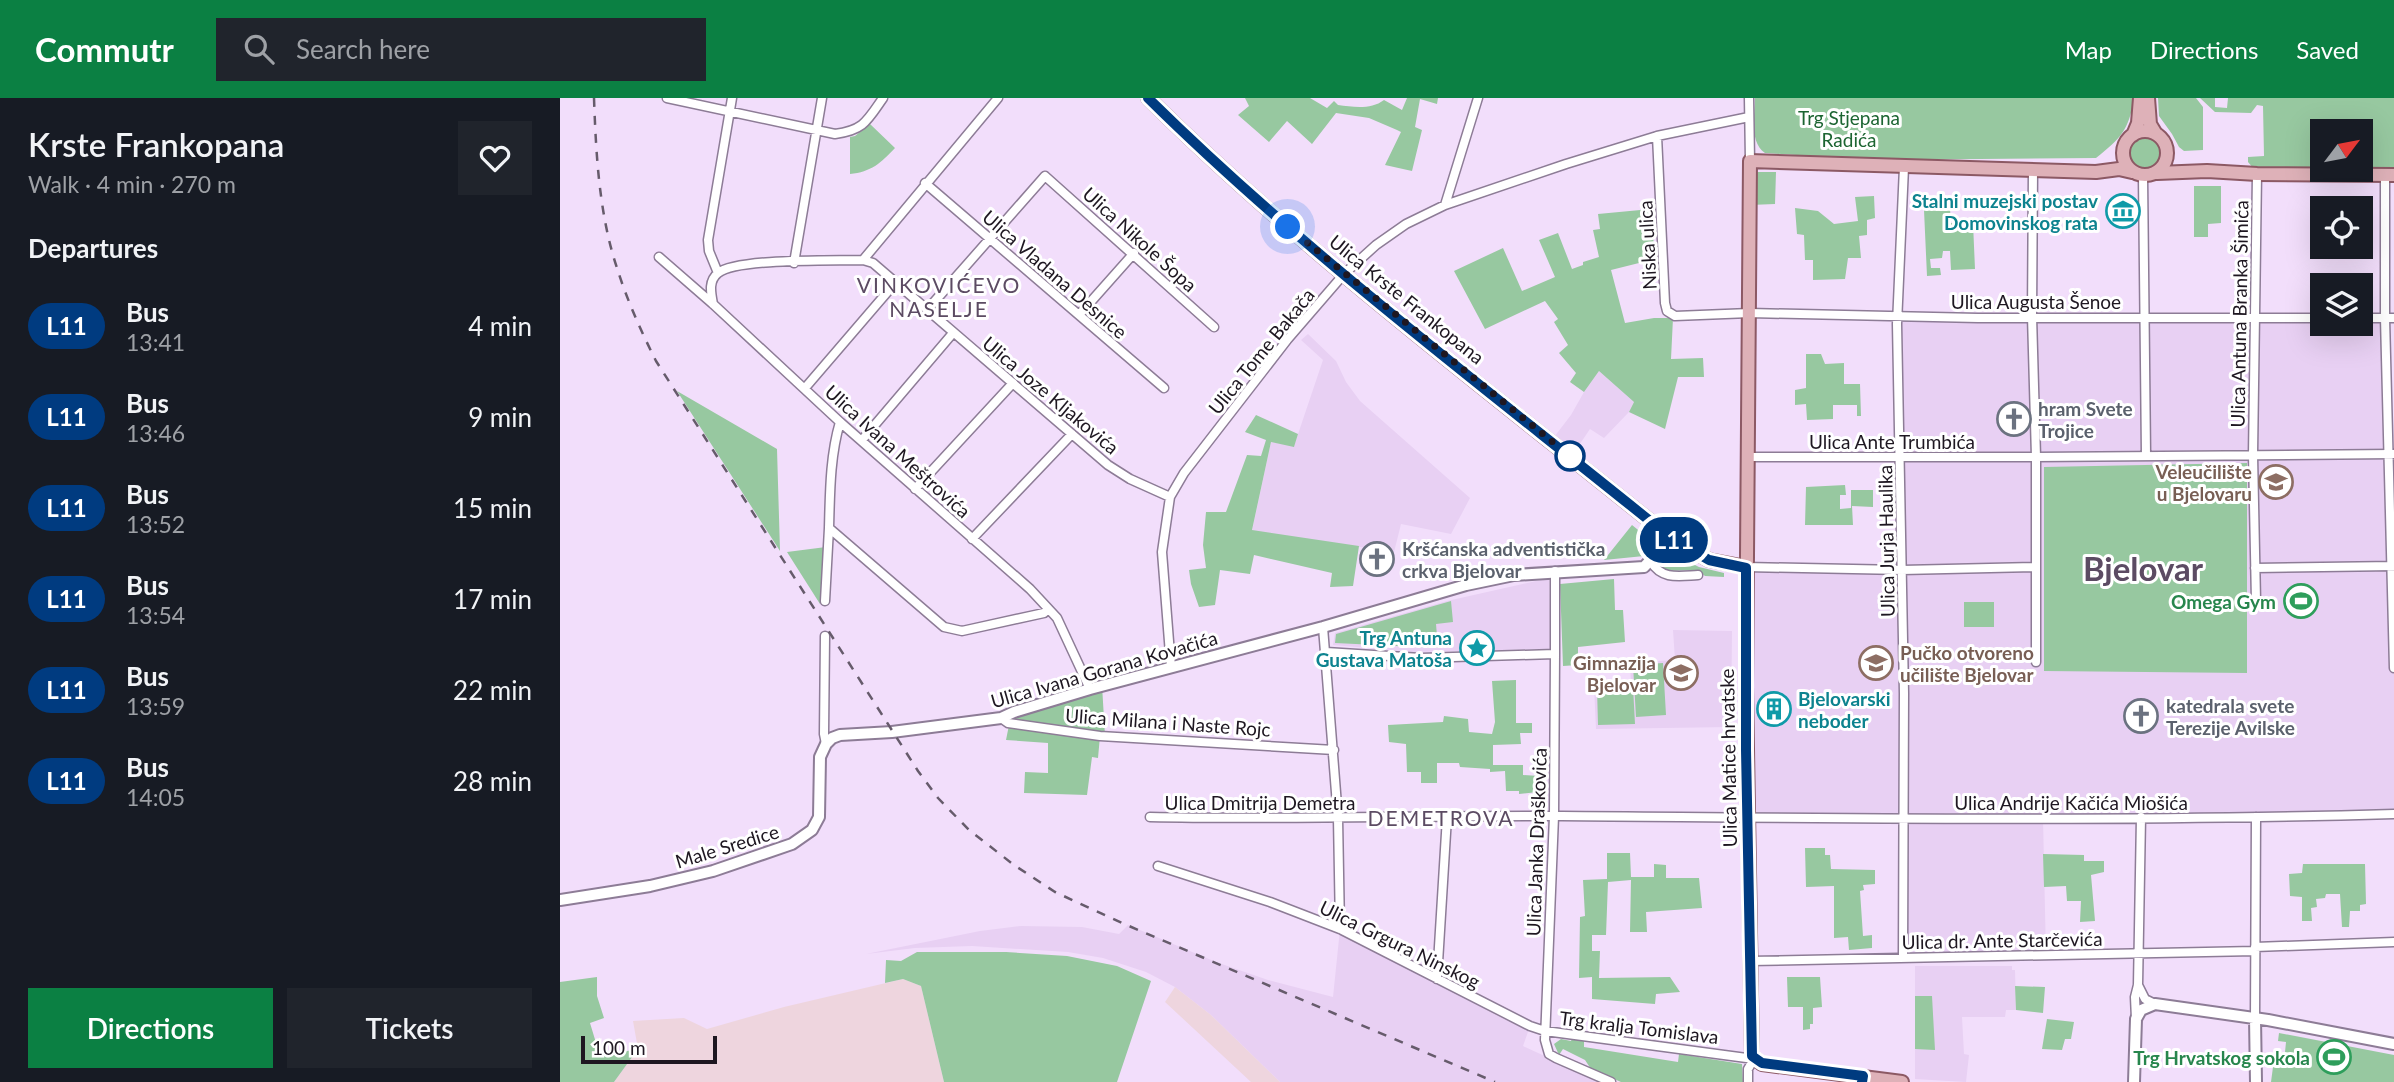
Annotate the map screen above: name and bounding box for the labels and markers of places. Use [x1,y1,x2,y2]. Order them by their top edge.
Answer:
place label: Stalni muzejski postav Domovinskog rata [1912,189,2098,234]
museum icon: Stalni muzejski postav Domovinskog rata [2104,192,2142,230]
place label: hram Svete Trojice [2038,397,2133,442]
church icon: hram Svete Trojice [1995,400,2033,438]
unlabelled marker [1555,441,1585,471]
place label: Veleučilište u Bjelovaru [2155,460,2252,505]
school or university icon: Veleučilište u Bjelovaru [2257,463,2295,501]
place label: Kršćanska adventistička crkva Bjelovar [1402,537,1605,582]
church icon: Kršćanska adventistička crkva Bjelovar [1358,540,1396,578]
sports icon: Omega Gym [2282,582,2320,620]
place label: Omega Gym [2171,590,2276,613]
place label: Trg Antuna Gustava Matoša [1316,626,1452,671]
place icon: Trg Antuna Gustava Matoša [1458,629,1496,667]
place label: Pučko otvoreno učilište Bjelovar [1900,641,2034,686]
school or university icon: Pučko otvoreno učilište Bjelovar [1857,644,1895,682]
place label: Gimnazija Bjelovar [1573,651,1657,696]
school or university icon: Gimnazija Bjelovar [1662,654,1700,692]
place label: Bjelovarski neboder [1798,687,1890,732]
building icon: Bjelovarski neboder [1755,690,1793,728]
place label: katedrala svete Terezije Avilske [2166,694,2295,739]
church icon: katedrala svete Terezije Avilske [2122,697,2160,735]
sports icon: Trg Hrvatskog sokola [2315,1038,2353,1076]
place label: Trg Hrvatskog sokola [2133,1046,2310,1069]

